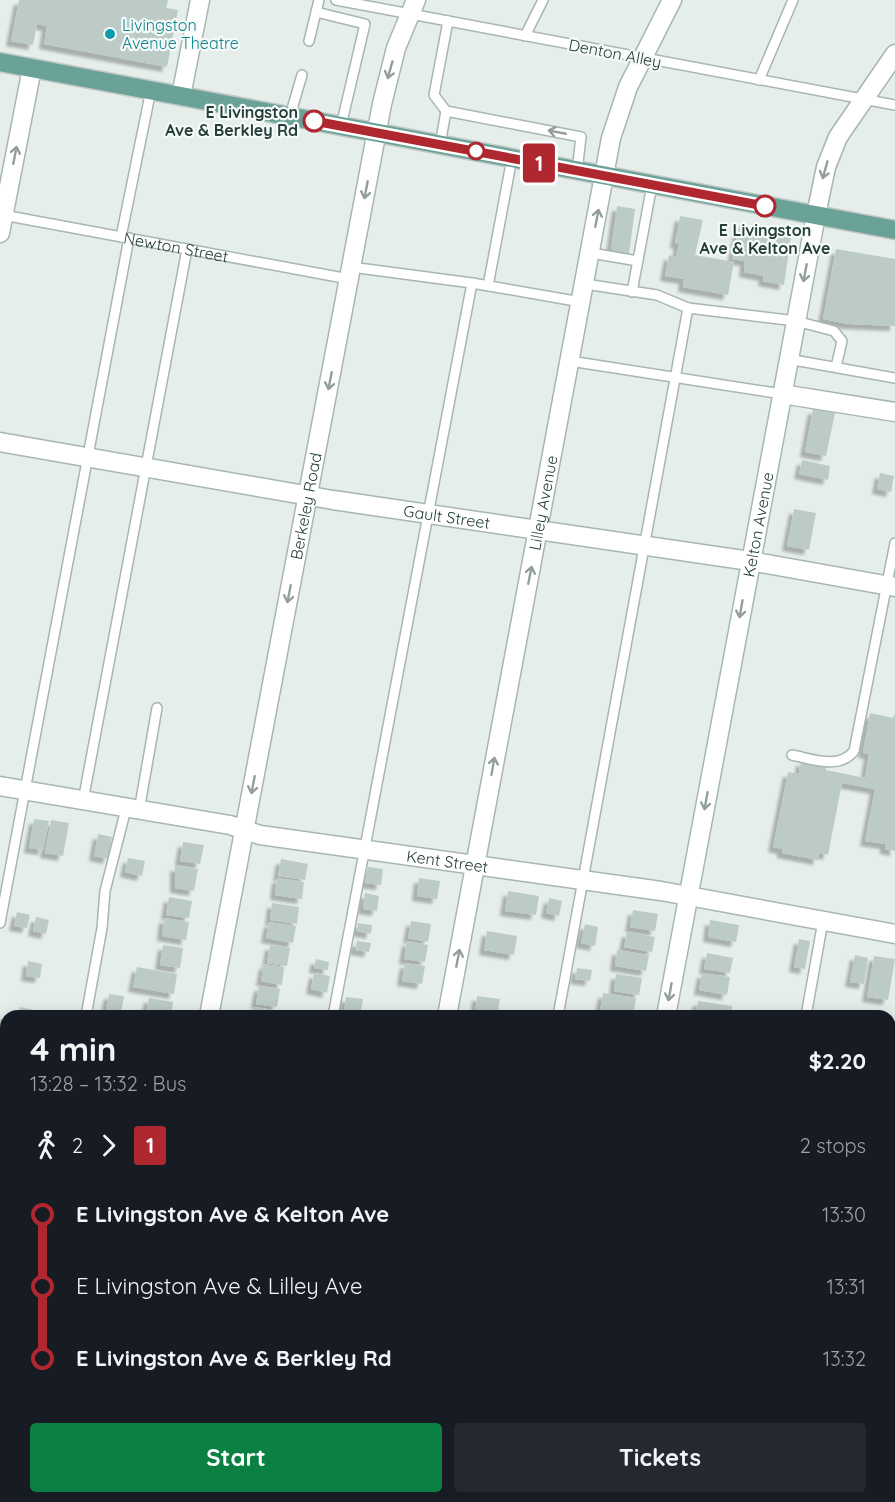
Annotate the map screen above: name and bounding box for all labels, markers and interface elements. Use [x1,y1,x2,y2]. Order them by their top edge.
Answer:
place label: Livingston Avenue Theatre [122,15,239,53]
marker: Livingston Avenue Theatre [103,27,117,41]
street label: Denton Alley [567,34,663,72]
one-way arrow [384,60,395,79]
place label: E Livingston Ave & Berkley Rd [165,102,298,140]
marker: E Livingston Ave & Berkley Rd [303,110,325,132]
one-way arrow [548,126,567,137]
unlabelled marker [467,142,485,160]
line badge: 1 [520,144,558,182]
one-way arrow [10,145,21,165]
text: 1 [535,150,543,176]
one-way arrow [819,160,830,179]
one-way arrow [360,180,371,199]
marker: E Livingston Ave & Kelton Ave [754,195,776,217]
one-way arrow [592,209,603,228]
place label: E Livingston Ave & Kelton Ave [700,220,830,258]
street label: Newton Street [122,228,230,266]
one-way arrow [799,263,810,282]
one-way arrow [324,371,335,391]
street label: Berkeley Road [286,451,326,561]
street label: Lilley Avenue [524,454,562,552]
street label: Kelton Avenue [738,470,778,579]
street label: Gault Street [402,500,491,533]
one-way arrow [525,565,536,585]
one-way arrow [283,583,294,603]
one-way arrow [735,599,746,618]
one-way arrow [488,757,499,777]
one-way arrow [247,775,258,795]
one-way arrow [700,790,711,810]
street label: Kent Street [405,846,489,877]
one-way arrow [453,949,464,968]
one-way arrow [664,982,675,1002]
text: 4 min [30,1028,117,1069]
text: $2.20 [809,1047,866,1075]
text: 13:28 – 13:32 · Bus [30,1071,186,1096]
icon: walk [30,1129,63,1162]
icon: forward [92,1129,125,1162]
text: 1 [146,1132,154,1158]
text: 2 [72,1133,83,1158]
text: 2 stops [800,1133,866,1158]
text: E Livingston Ave & Kelton Ave [76,1200,389,1228]
text: 13:30 [822,1202,866,1227]
text: E Livingston Ave & Lilley Ave [76,1272,362,1300]
text: 13:31 [827,1274,866,1299]
text: E Livingston Ave & Berkley Rd [76,1344,392,1372]
text: 13:32 [823,1346,866,1371]
button: Start [30,1423,442,1492]
button: Tickets [454,1423,866,1492]

